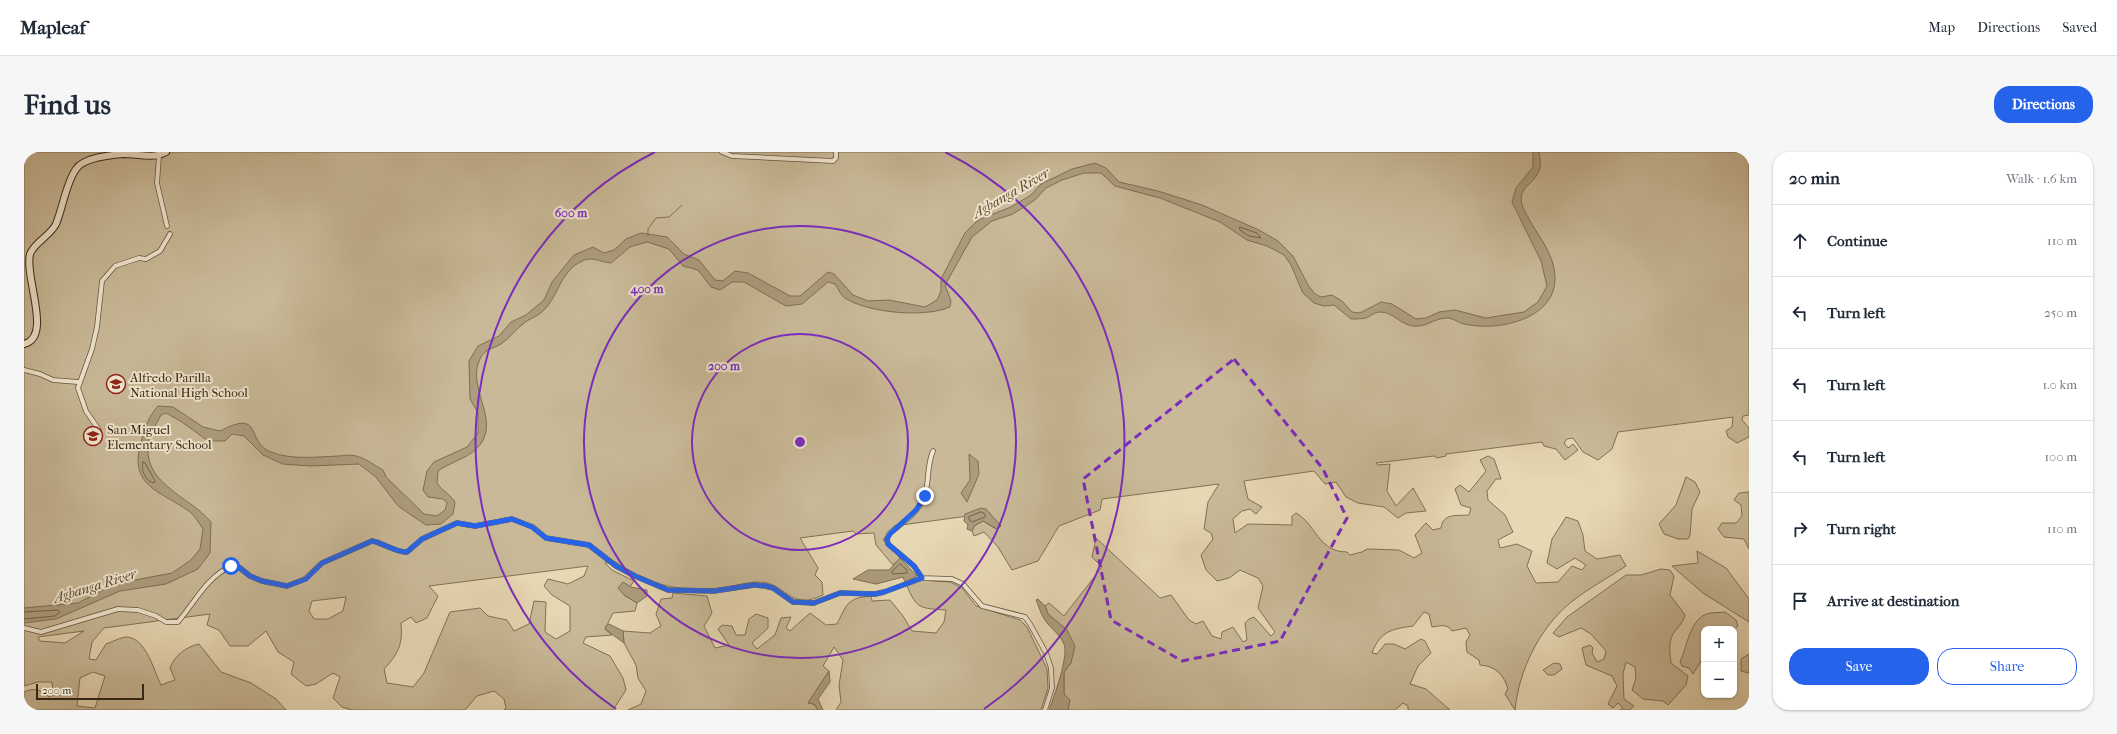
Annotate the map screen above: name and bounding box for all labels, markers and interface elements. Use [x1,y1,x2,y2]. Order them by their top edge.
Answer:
text: Mapleaf [20,17,86,39]
text: Map [1928,19,1955,36]
text: Directions [1977,19,2040,36]
text: Saved [2062,19,2097,36]
button: Directions [1994,86,2093,123]
text: Find us [24,88,111,121]
water label: Agbanga River [968,163,1054,223]
text: 20 min [1789,168,1840,188]
text: Walk · 1.6 km [2006,171,2077,186]
text: 600 m [555,206,588,220]
icon: ahead [1789,230,1811,252]
text: Continue [1827,232,1887,250]
text: 110 m [2047,233,2077,248]
text: 400 m [630,282,664,297]
icon: left [1789,302,1811,324]
text: Turn left [1827,304,1885,322]
text: 250 m [2044,305,2077,320]
text: 200 m [708,359,741,373]
place label: Alfredo Parilla National High School [129,370,248,400]
school or university icon: Alfredo Parilla National High School [105,373,127,395]
icon: left [1789,374,1811,396]
text: Turn left [1827,376,1885,394]
text: 1.0 km [2042,377,2077,392]
place label: San Miguel Elementary School [107,422,212,452]
school or university icon: San Miguel Elementary School [82,425,104,447]
centre of rings [793,435,807,449]
icon: left [1789,446,1811,468]
text: Turn left [1827,448,1885,466]
text: 100 m [2044,449,2077,464]
route end [916,487,934,505]
icon: right [1789,518,1811,540]
text: Turn right [1827,520,1896,538]
text: 110 m [2047,521,2077,536]
route start [222,557,240,575]
water label: Agbanga River [50,565,140,607]
icon: arrive [1789,590,1811,612]
text: Arrive at destination [1827,592,1959,610]
map controls [1701,626,1737,698]
button: + [1701,626,1737,662]
button: Save [1789,648,1929,685]
button: Share [1937,648,2077,685]
button: − [1701,662,1737,698]
scale bar [36,682,144,701]
text: 200 m [42,684,71,697]

